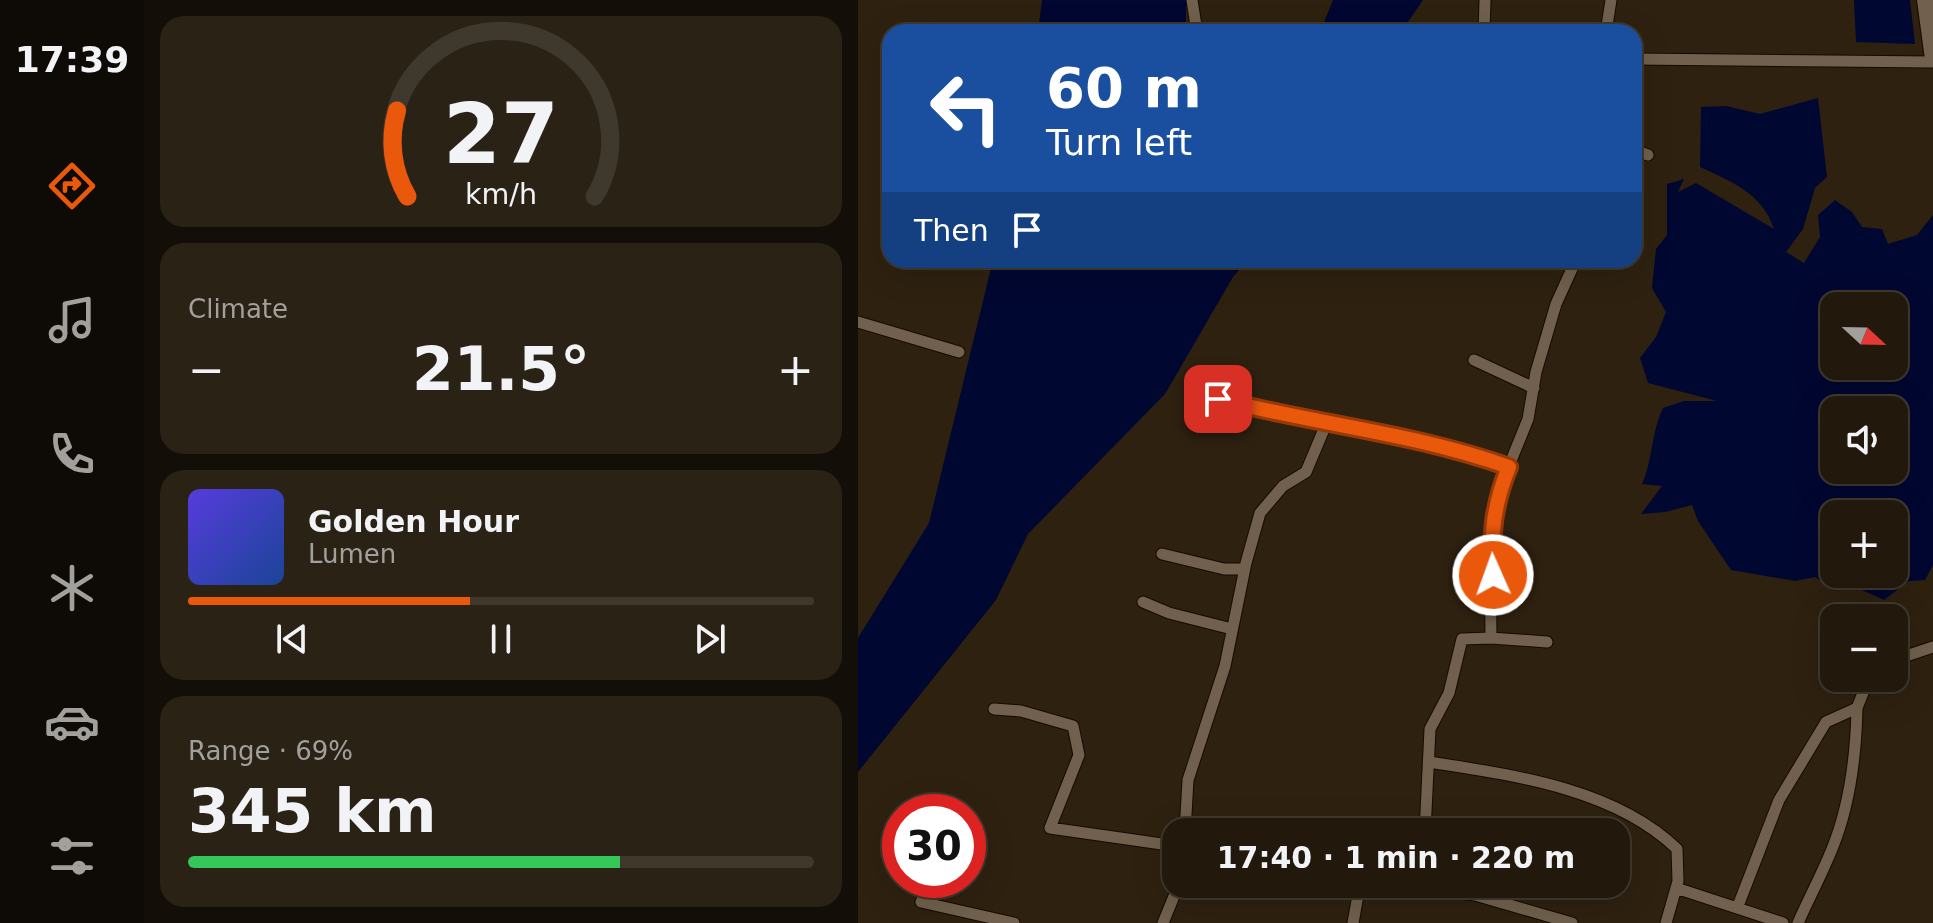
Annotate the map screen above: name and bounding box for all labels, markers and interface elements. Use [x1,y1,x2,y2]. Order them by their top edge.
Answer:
text: 17:39 [15,39,129,80]
text: 60 m [1046,55,1202,120]
icon: left [914,56,1018,160]
text: 27 [443,86,559,183]
text: Turn left [1046,122,1192,163]
icon: directions [44,158,100,214]
text: km/h [465,178,537,212]
icon: arrive [1005,208,1049,252]
text: Then [914,213,989,248]
icon: music [44,292,100,348]
north arrow [1820,292,1908,380]
map controls [1820,292,1908,692]
text: Climate [188,294,288,324]
text: 21.5° [412,334,590,404]
text: − [188,344,225,395]
text: + [777,344,814,395]
pin [1184,365,1252,433]
icon: arrive [1196,377,1240,421]
button: sound [1820,396,1908,484]
icon: phone [44,426,100,482]
button: + [1820,500,1908,588]
text: Golden Hour [308,504,519,539]
position arrow [1451,533,1535,617]
text: Lumen [308,539,396,569]
icon: climate [44,560,100,616]
button: − [1820,604,1908,692]
icon: previous [270,617,314,661]
icon: pause [479,617,523,661]
icon: next [688,617,732,661]
icon: car [44,694,100,750]
text: Range · 69% [188,736,353,766]
text: 345 km [188,776,437,846]
speed limit sign: 30 [882,794,986,898]
icon: filters [44,828,100,884]
text: 17:40 · 1 min · 220 m [1217,840,1575,875]

